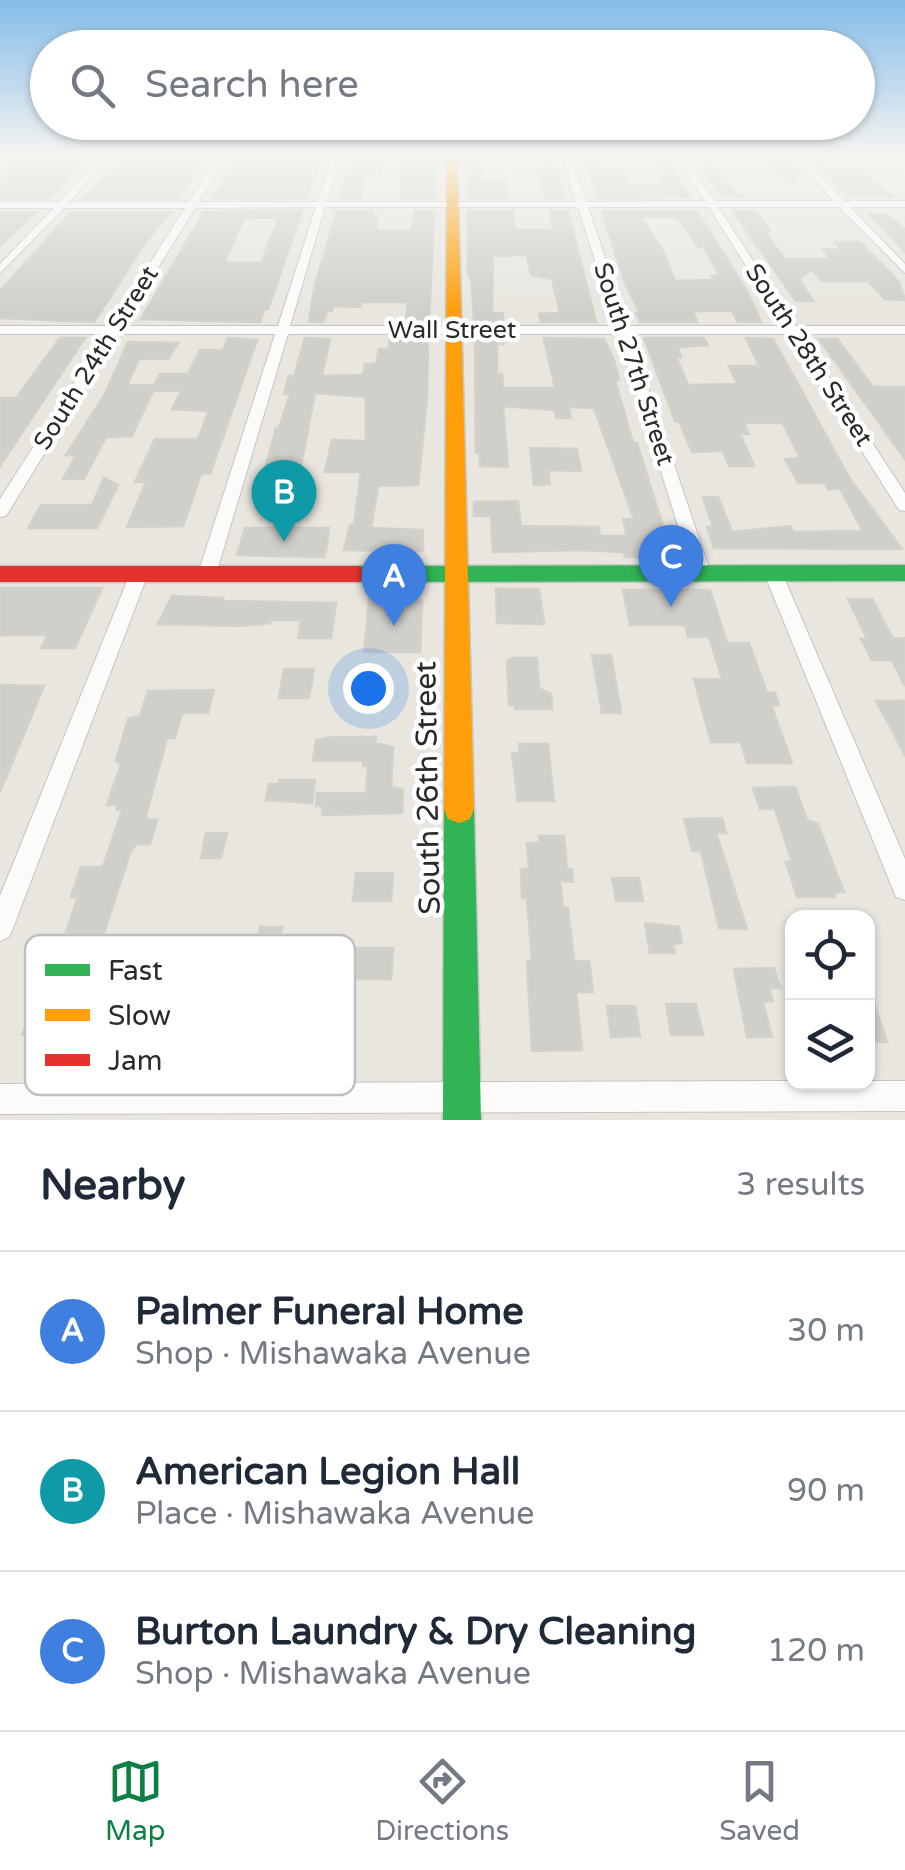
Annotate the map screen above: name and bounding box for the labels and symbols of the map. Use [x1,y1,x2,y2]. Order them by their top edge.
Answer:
street label: South 28th Street [739,258,879,452]
street label: South 27th Street [587,259,681,470]
street label: South 24th Street [27,260,165,456]
street label: Wall Street [388,315,517,345]
pin: B [252,460,316,542]
pin: C [638,524,704,607]
pin: A [362,544,426,626]
street label: South 26th Street [407,661,449,915]
your location [343,663,394,714]
legend [25,935,355,1095]
text: Fast [108,954,163,988]
text: Slow [108,999,171,1033]
text: Jam [108,1044,163,1078]

